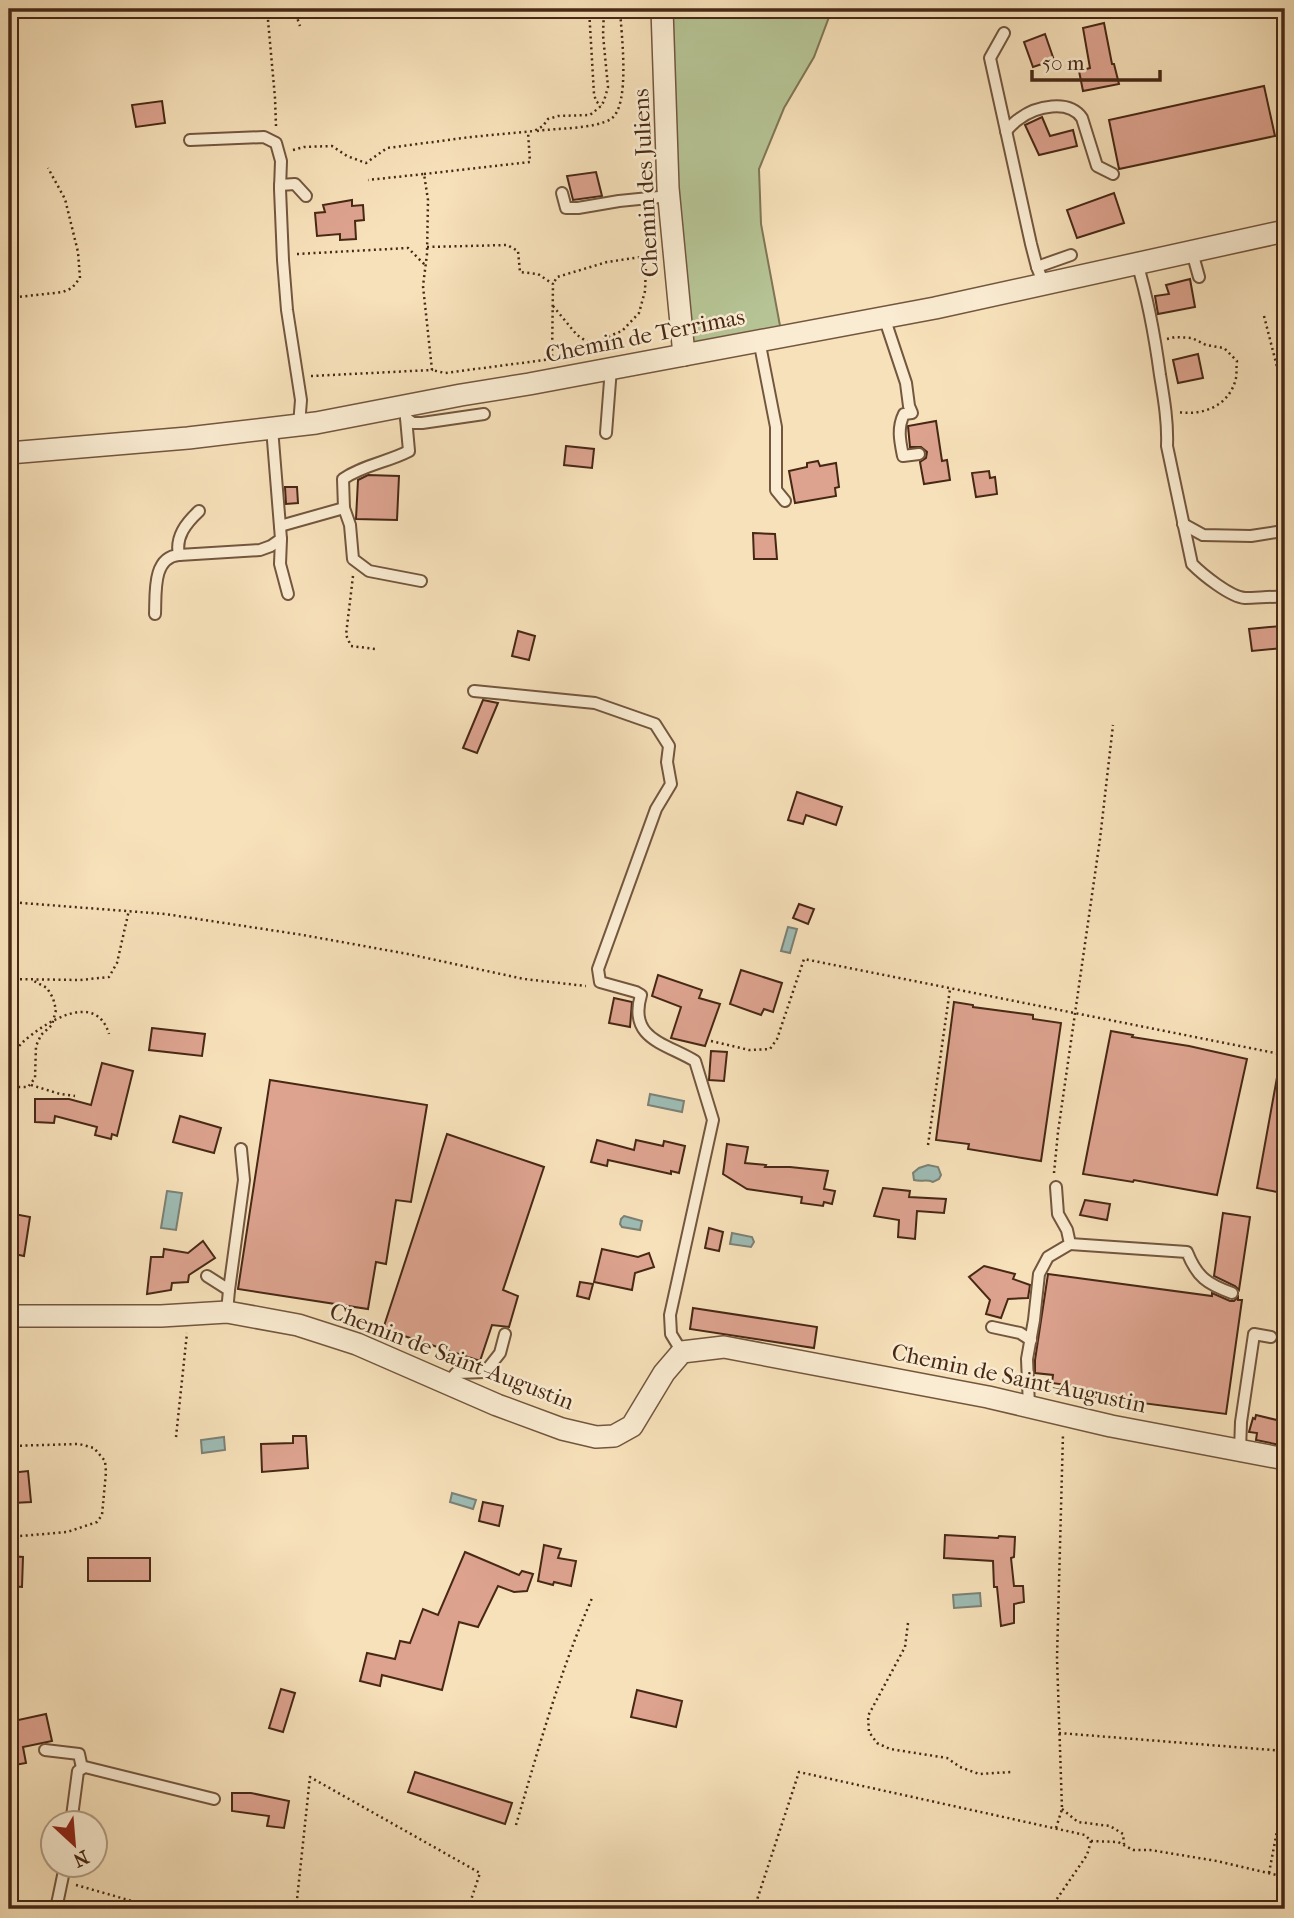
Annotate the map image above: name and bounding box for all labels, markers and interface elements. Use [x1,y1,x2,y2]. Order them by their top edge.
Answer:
scale bar [1032,38,1159,82]
text: 50 m [1042,51,1085,75]
street label: Chemin des Juliens [627,88,664,278]
street label: Chemin de Terrimas [543,303,747,368]
street label: Chemin de Saint-Augustin [326,1297,578,1416]
street label: Chemin de Saint-Augustin [889,1338,1149,1419]
north arrow [38,1810,108,1880]
text: N [69,1845,92,1872]

